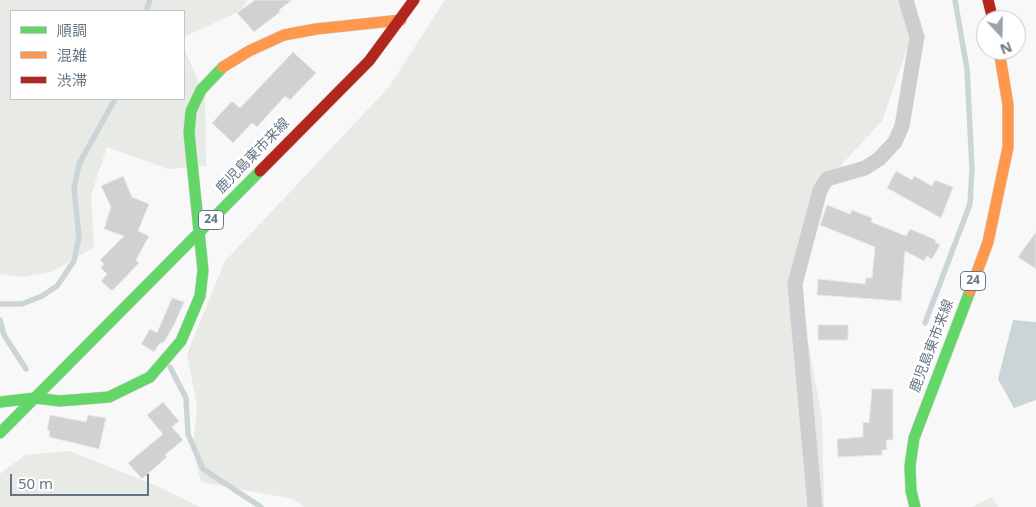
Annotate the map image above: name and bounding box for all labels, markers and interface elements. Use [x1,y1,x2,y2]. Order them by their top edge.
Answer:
legend [10,10,185,100]
north arrow [976,10,1026,60]
text: 順調 [57,20,87,40]
text: N [997,38,1015,59]
text: 混雑 [57,45,87,65]
text: 渋滞 [57,70,87,90]
street label: 鹿児島東市来線 [213,115,293,197]
road number: 24 [198,210,224,230]
road number: 24 [960,272,986,290]
street label: 鹿児島東市来線 [907,297,957,395]
scale bar [12,464,151,496]
text: 50 m [18,473,53,493]

